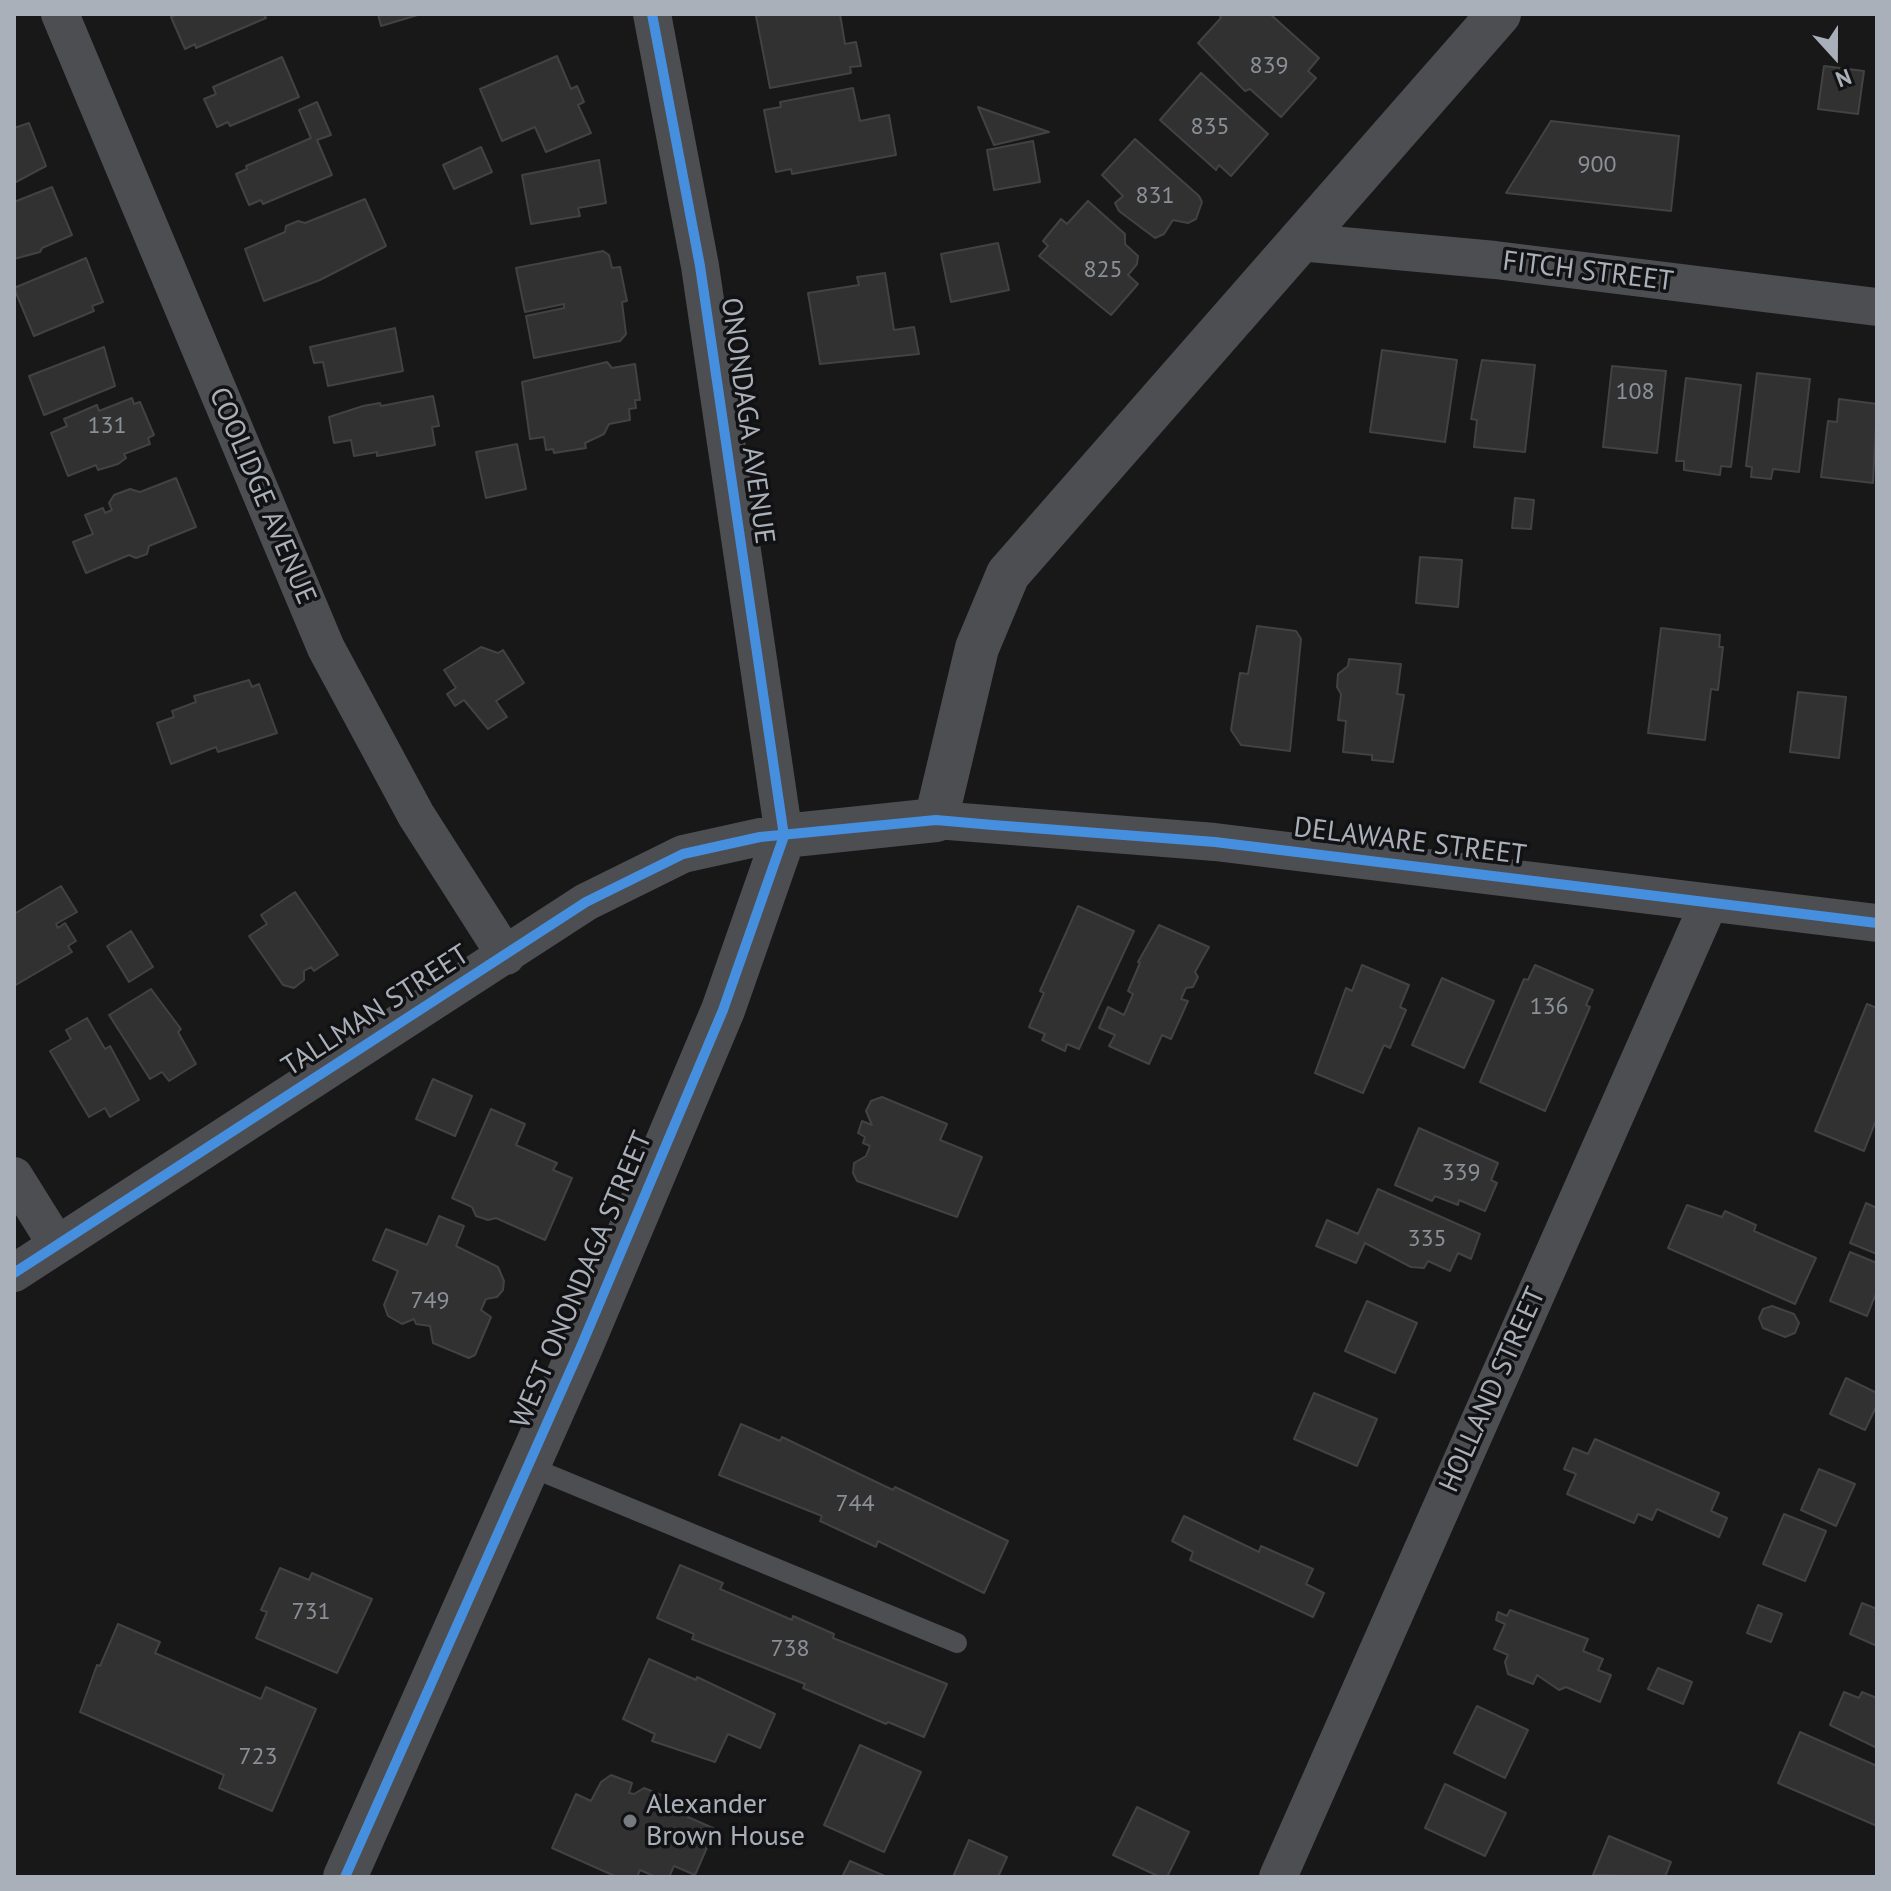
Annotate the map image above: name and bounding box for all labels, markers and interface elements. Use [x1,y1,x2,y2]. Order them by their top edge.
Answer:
north arrow [1795,16,1875,96]
house number: 839 [1249,52,1289,80]
text: N [1832,63,1855,94]
house number: 835 [1190,113,1230,141]
house number: 900 [1577,151,1617,179]
house number: 831 [1135,182,1175,210]
street label: FITCH STREET [1501,245,1675,299]
house number: 825 [1083,256,1123,284]
street label: ONONDAGA AVENUE [713,296,781,546]
house number: 108 [1615,378,1655,406]
street label: COOLIDGE AVENUE [201,383,323,609]
house number: 131 [87,412,127,440]
street label: DELAWARE STREET [1292,811,1528,873]
street label: TALLMAN STREET [276,938,476,1084]
house number: 136 [1529,993,1569,1021]
street label: WEST ONONDAGA STREET [504,1127,660,1433]
house number: 339 [1441,1159,1481,1187]
house number: 335 [1407,1225,1447,1253]
street label: HOLLAND STREET [1433,1282,1553,1498]
house number: 749 [410,1287,450,1315]
house number: 744 [835,1490,875,1518]
house number: 731 [291,1598,331,1626]
house number: 738 [770,1635,810,1663]
house number: 723 [238,1743,278,1771]
place label: Alexander Brown House [646,1788,805,1854]
marker: Alexander Brown House [621,1812,639,1830]

